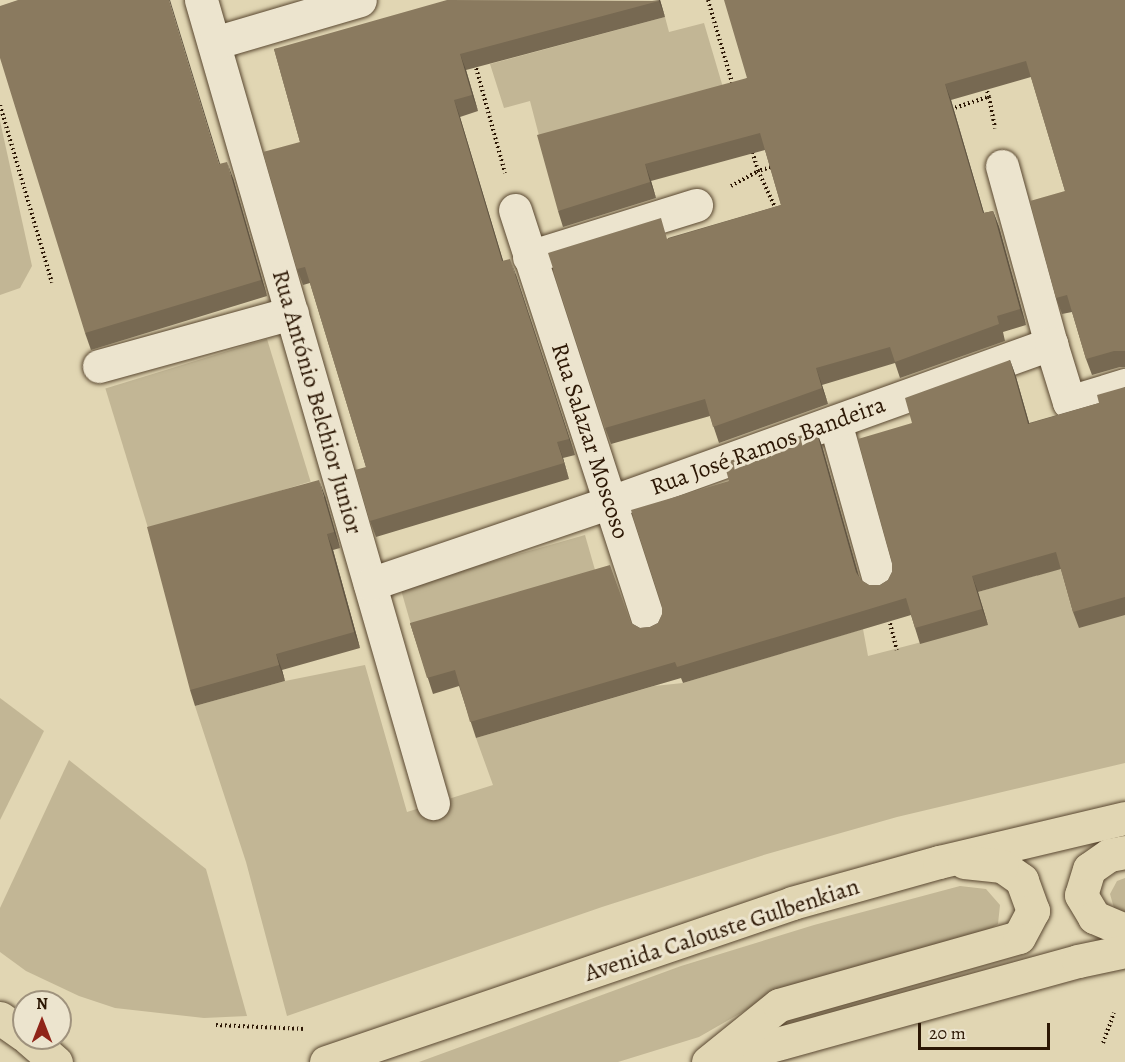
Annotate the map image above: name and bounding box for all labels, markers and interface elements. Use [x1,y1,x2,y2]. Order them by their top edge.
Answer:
street label: Rua António Belchior Junior [265,267,369,537]
street label: Rua Salazar Moscoso [545,339,635,543]
street label: Rua José Ramos Bandeira [647,390,889,502]
street label: Avenida Calouste Gulbenkian [581,872,863,988]
north arrow [12,990,72,1050]
text: N [36,993,48,1015]
scale bar [921,1011,1053,1049]
text: 20 m [929,1021,966,1045]

